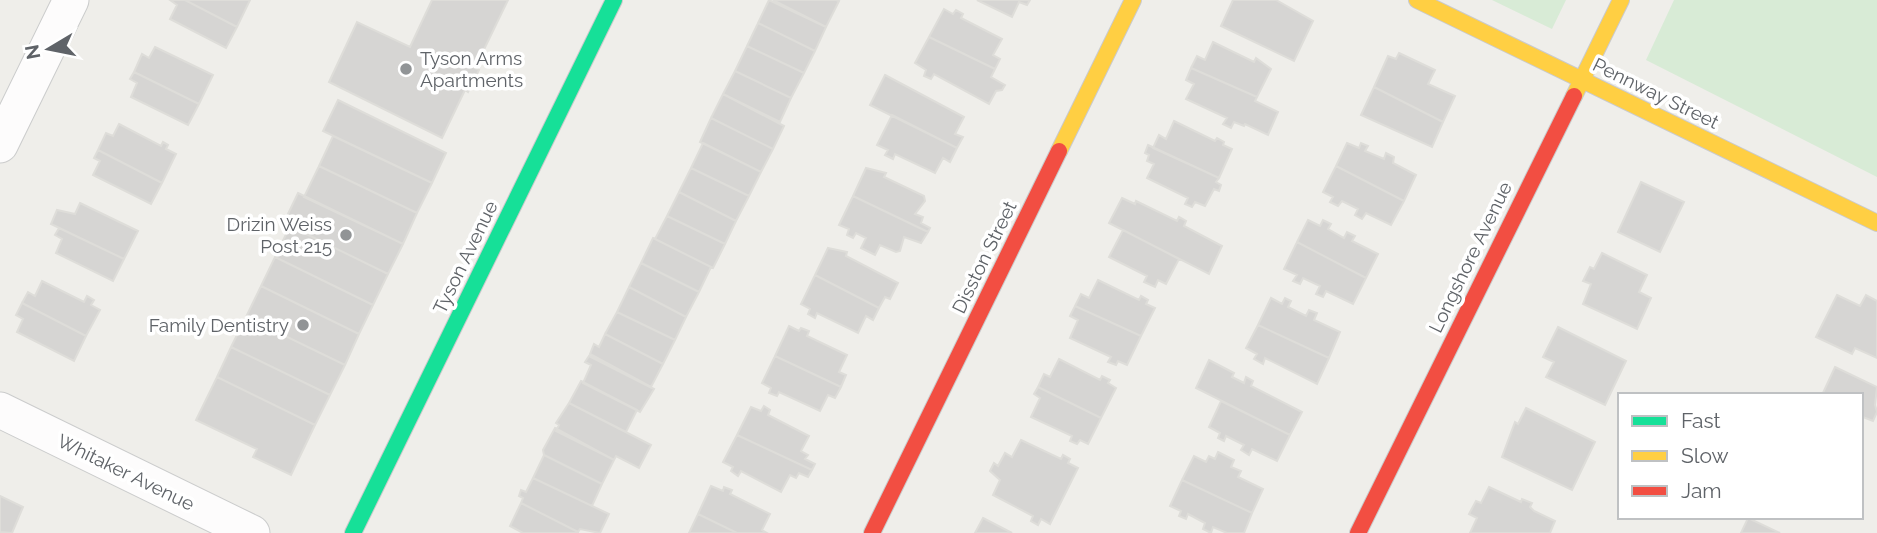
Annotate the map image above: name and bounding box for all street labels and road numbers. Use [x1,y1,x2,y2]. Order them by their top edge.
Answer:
street label: Pennway Street [1589,53,1723,133]
street label: Longshore Avenue [1424,178,1516,336]
street label: Tyson Avenue [428,197,502,317]
street label: Disston Street [947,197,1021,317]
street label: Whitaker Avenue [54,429,198,515]

